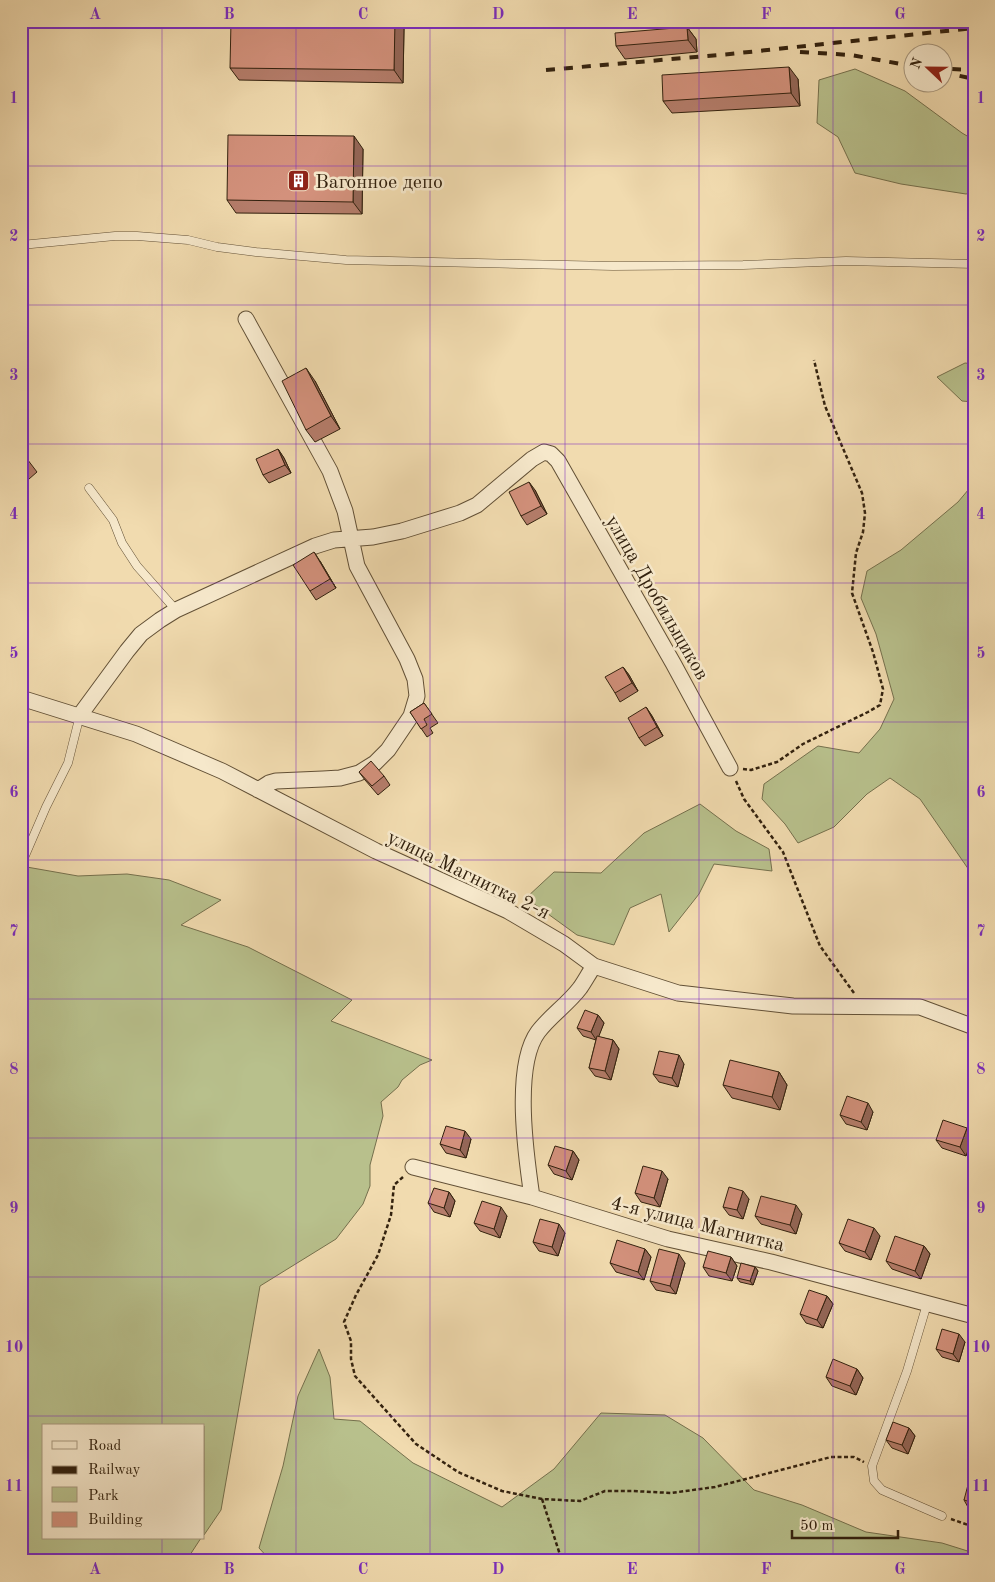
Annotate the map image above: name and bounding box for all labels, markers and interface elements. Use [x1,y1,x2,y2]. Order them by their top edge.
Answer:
text: A [89,7,101,23]
text: B [223,7,235,23]
text: C [358,7,368,23]
text: D [492,7,504,23]
text: E [626,7,638,23]
text: F [761,7,772,23]
text: G [894,7,906,23]
north arrow [902,42,952,92]
text: N [908,56,925,71]
text: 1 [9,91,19,107]
text: 1 [976,91,986,107]
building icon: Вагонное депо [287,169,311,193]
place label: Вагонное депо [315,173,443,193]
text: 2 [9,229,19,245]
text: 2 [976,229,986,245]
text: 3 [9,368,19,384]
text: 3 [976,368,986,384]
text: 4 [9,507,19,523]
text: 4 [976,507,986,523]
street label: улица Дробильщиков [601,512,712,684]
text: 5 [9,646,19,662]
text: 5 [976,646,986,662]
text: 6 [9,785,19,801]
text: 6 [976,785,986,801]
street label: улица Магнитка 2-я [384,828,553,924]
text: 7 [9,924,19,940]
text: 7 [976,924,986,940]
text: 8 [9,1062,19,1078]
text: 8 [976,1062,986,1078]
street label: 4-я улица Магнитка [609,1194,787,1256]
text: 9 [9,1201,19,1217]
text: 9 [976,1201,986,1217]
text: 10 [5,1340,23,1356]
text: 10 [972,1340,990,1356]
legend [42,1424,205,1540]
text: Road [88,1439,122,1454]
text: Railway [88,1463,141,1478]
text: 11 [5,1479,23,1495]
text: 11 [972,1479,990,1495]
text: Park [88,1489,119,1504]
scale bar [792,1507,899,1539]
text: Building [88,1513,143,1528]
text: 50 m [800,1519,834,1534]
text: A [89,1562,101,1578]
text: B [223,1562,235,1578]
text: C [358,1562,368,1578]
text: D [492,1562,504,1578]
text: E [626,1562,638,1578]
text: F [761,1562,772,1578]
text: G [894,1562,906,1578]

